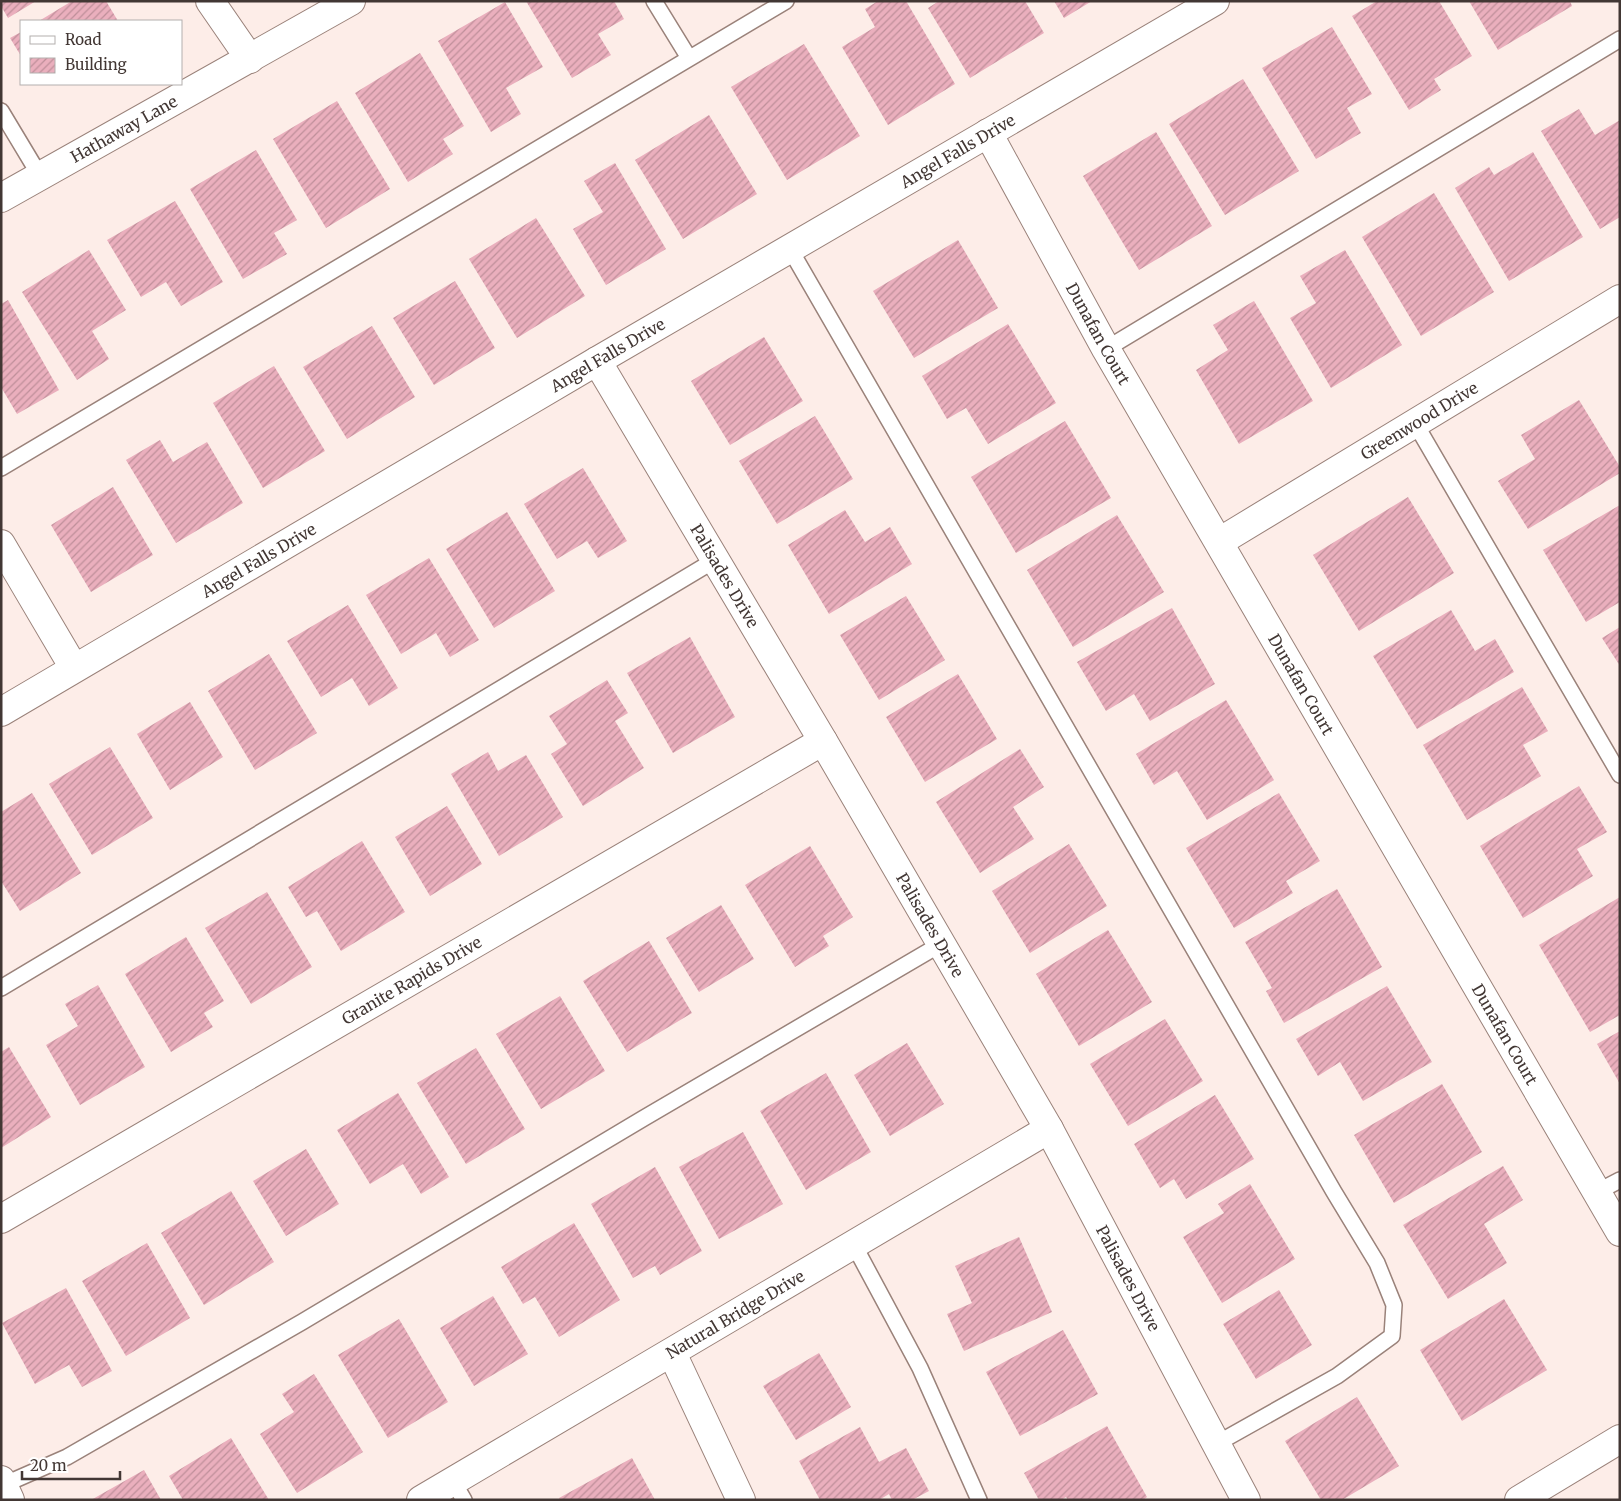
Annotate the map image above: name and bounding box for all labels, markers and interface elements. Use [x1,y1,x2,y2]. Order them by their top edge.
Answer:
legend [20,20,182,85]
text: Road [65,30,101,49]
text: Building [65,55,127,74]
street label: Hathaway Lane [67,91,181,167]
street label: Angel Falls Drive [896,110,1019,193]
street label: Dunafan Court [1062,279,1135,389]
street label: Angel Falls Drive [546,314,669,397]
street label: Greenwood Drive [1357,378,1481,464]
street label: Angel Falls Drive [197,519,319,602]
street label: Palisades Drive [686,520,763,631]
street label: Dunafan Court [1264,630,1339,739]
street label: Palisades Drive [892,869,968,981]
street label: Granite Rapids Drive [338,932,485,1029]
street label: Dunafan Court [1468,980,1542,1089]
street label: Palisades Drive [1092,1222,1165,1335]
street label: Natural Bridge Drive [662,1266,808,1363]
scale bar [22,1448,120,1480]
text: 20 m [30,1456,67,1475]

